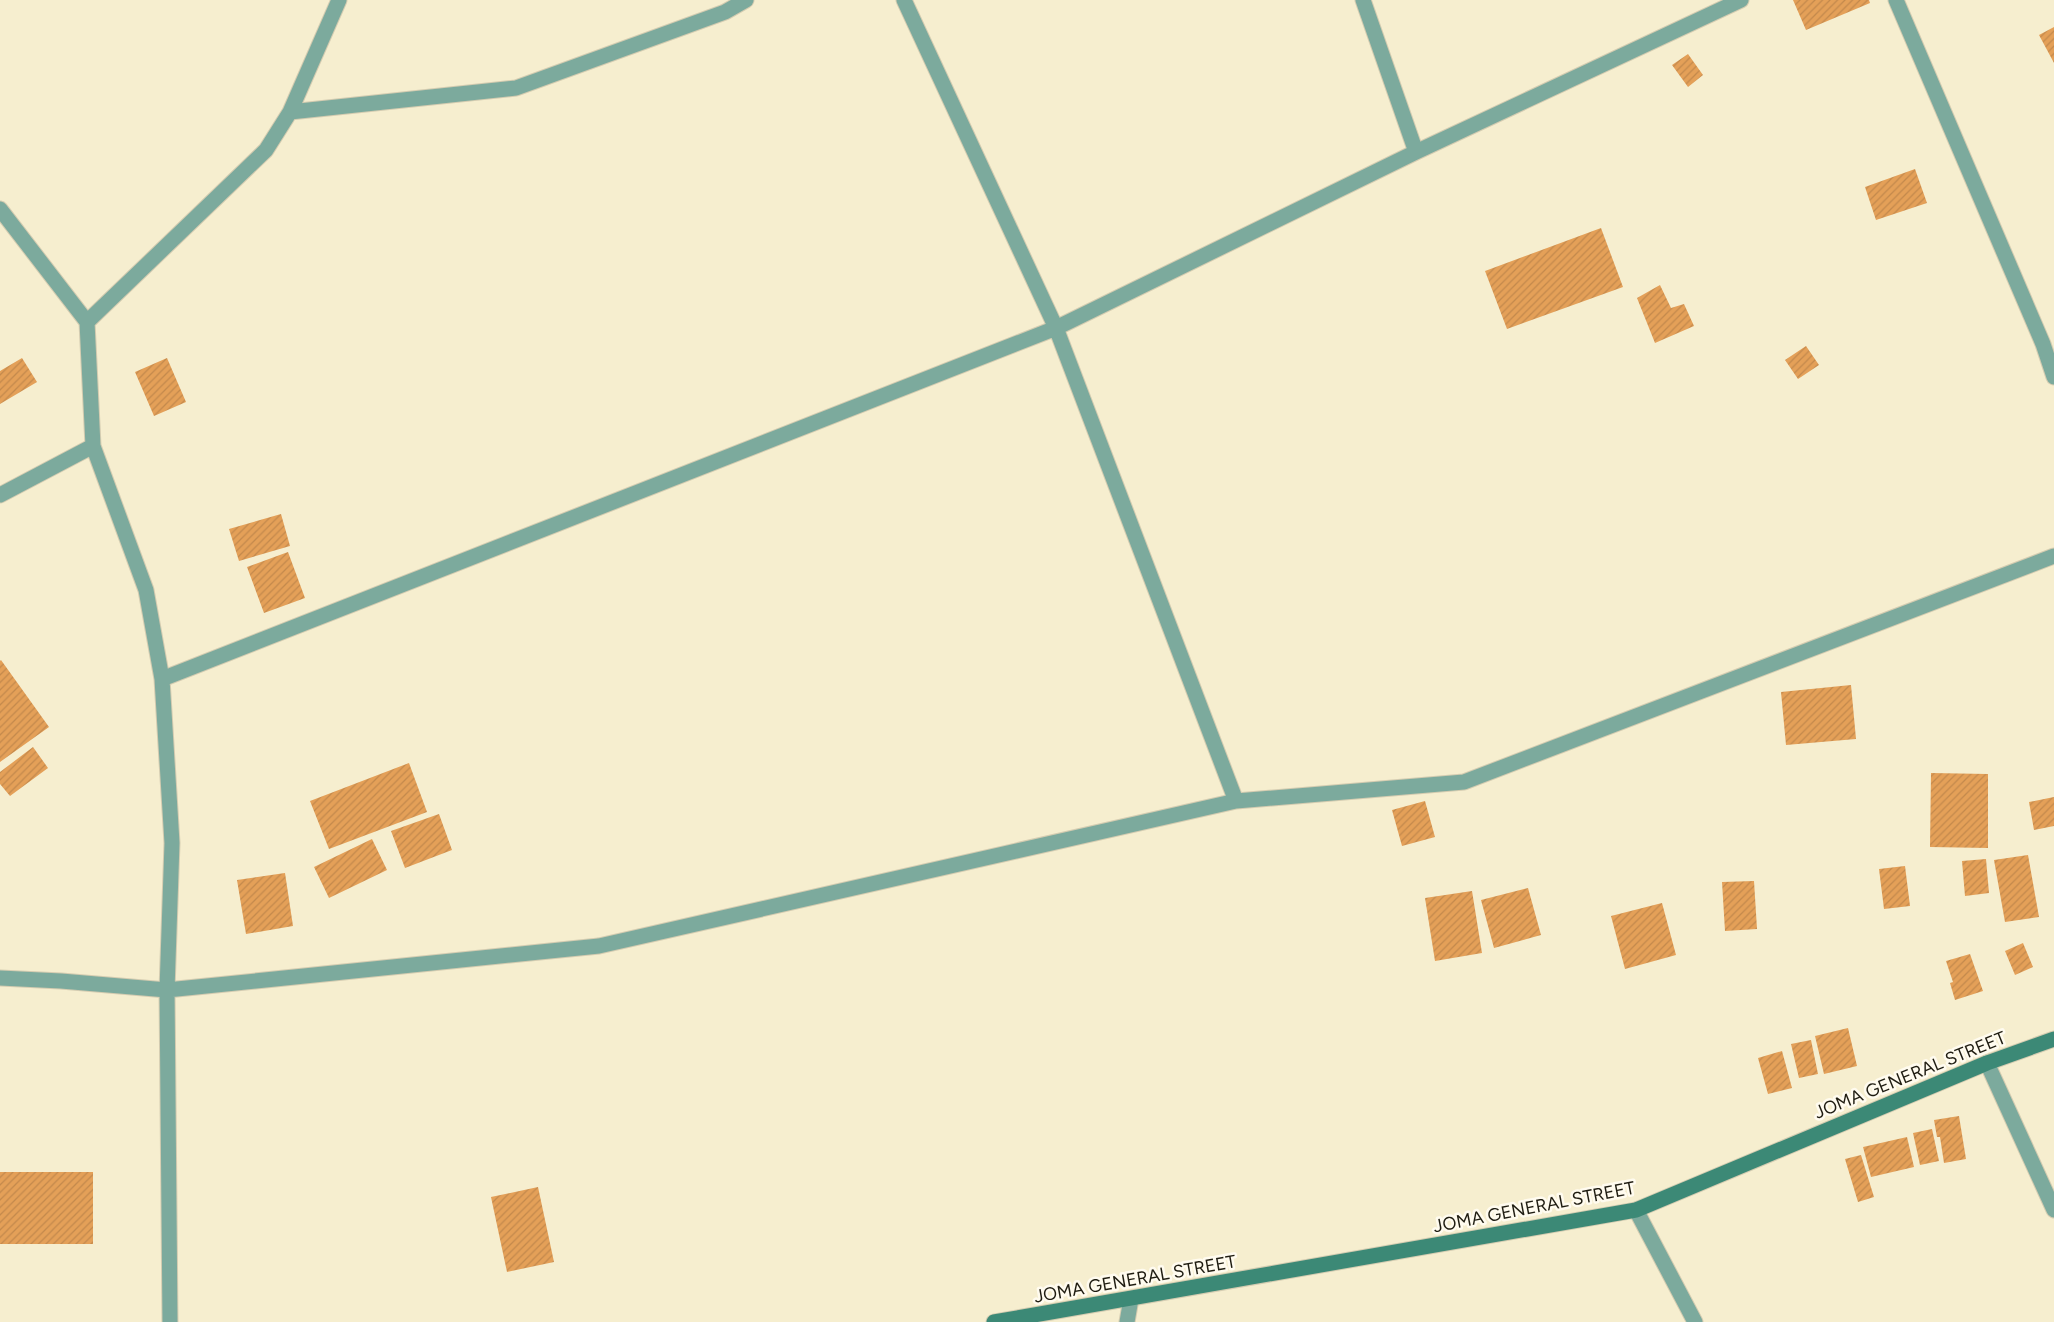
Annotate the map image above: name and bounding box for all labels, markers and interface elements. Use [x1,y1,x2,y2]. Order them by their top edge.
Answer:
street label: JOMA GENERAL STREET [1811,1026,2009,1124]
street label: JOMA GENERAL STREET [1431,1177,1637,1237]
street label: JOMA GENERAL STREET [1032,1250,1238,1308]

